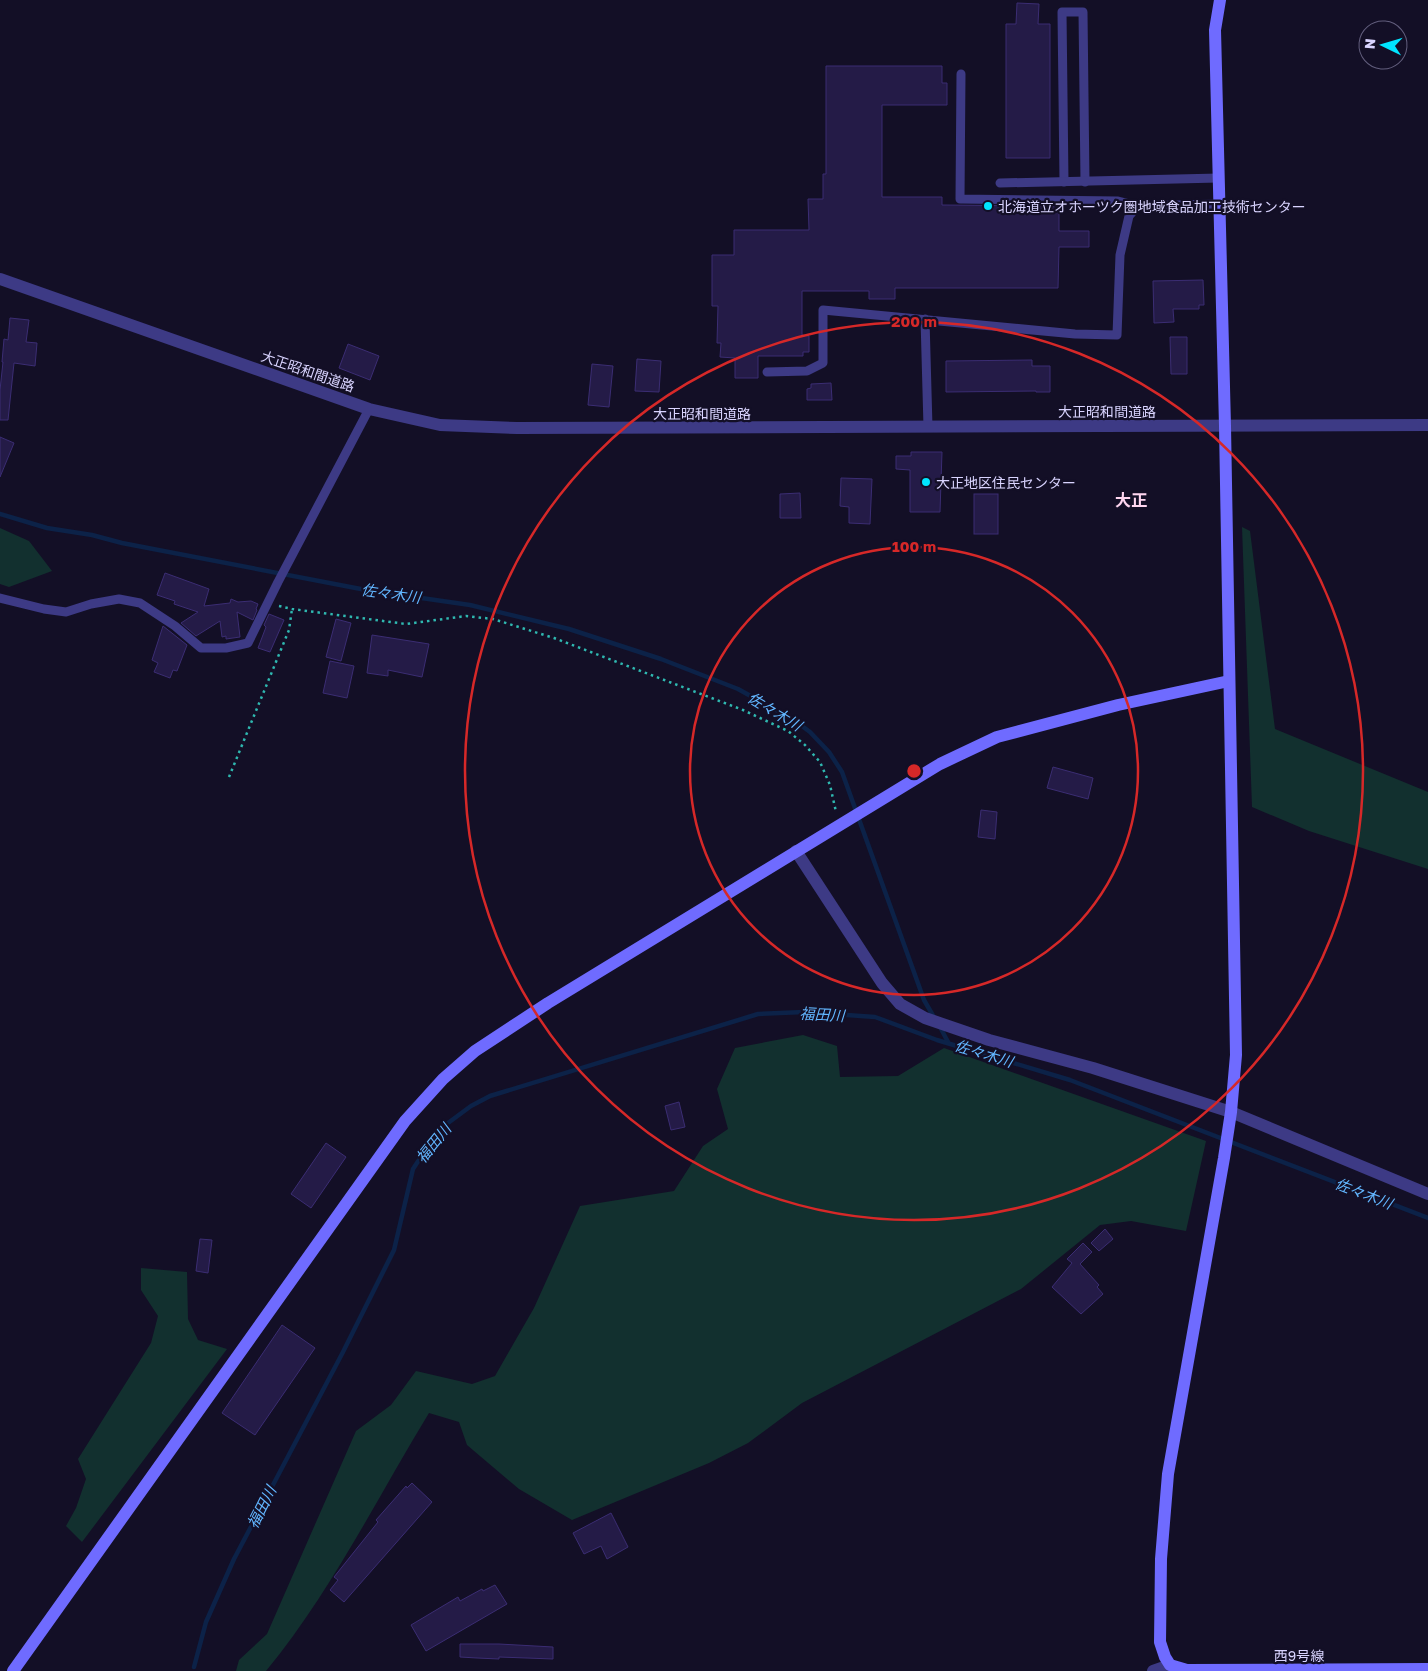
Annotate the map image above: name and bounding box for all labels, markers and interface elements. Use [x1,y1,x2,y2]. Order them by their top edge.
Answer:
north arrow [1358,20,1408,70]
text: N [1361,38,1378,50]
place label: 北海道立オホーツク圏地域食品加工技術センター [998,198,1306,215]
marker: 北海道立オホーツク圏地域食品加工技術センター [982,200,994,212]
text: 200 m [891,312,937,330]
street label: 大正昭和間道路 [259,347,357,395]
street label: 大正昭和間道路 [1058,403,1156,420]
street label: 大正昭和間道路 [653,405,751,422]
place label: 大正地区住民センター [936,474,1076,491]
marker: 大正地区住民センター [920,476,932,488]
district label: 大正 [1115,490,1147,510]
text: 100 m [892,537,936,555]
water label: 佐々木川 [360,580,424,606]
water label: 佐々木川 [745,688,807,735]
centre of rings [905,762,923,780]
water label: 福田川 [799,1004,847,1024]
water label: 佐々木川 [953,1036,1017,1071]
water label: 福田川 [412,1118,455,1166]
water label: 佐々木川 [1333,1174,1397,1213]
water label: 福田川 [243,1481,280,1531]
street label: 西9号線 [1274,1647,1324,1664]

